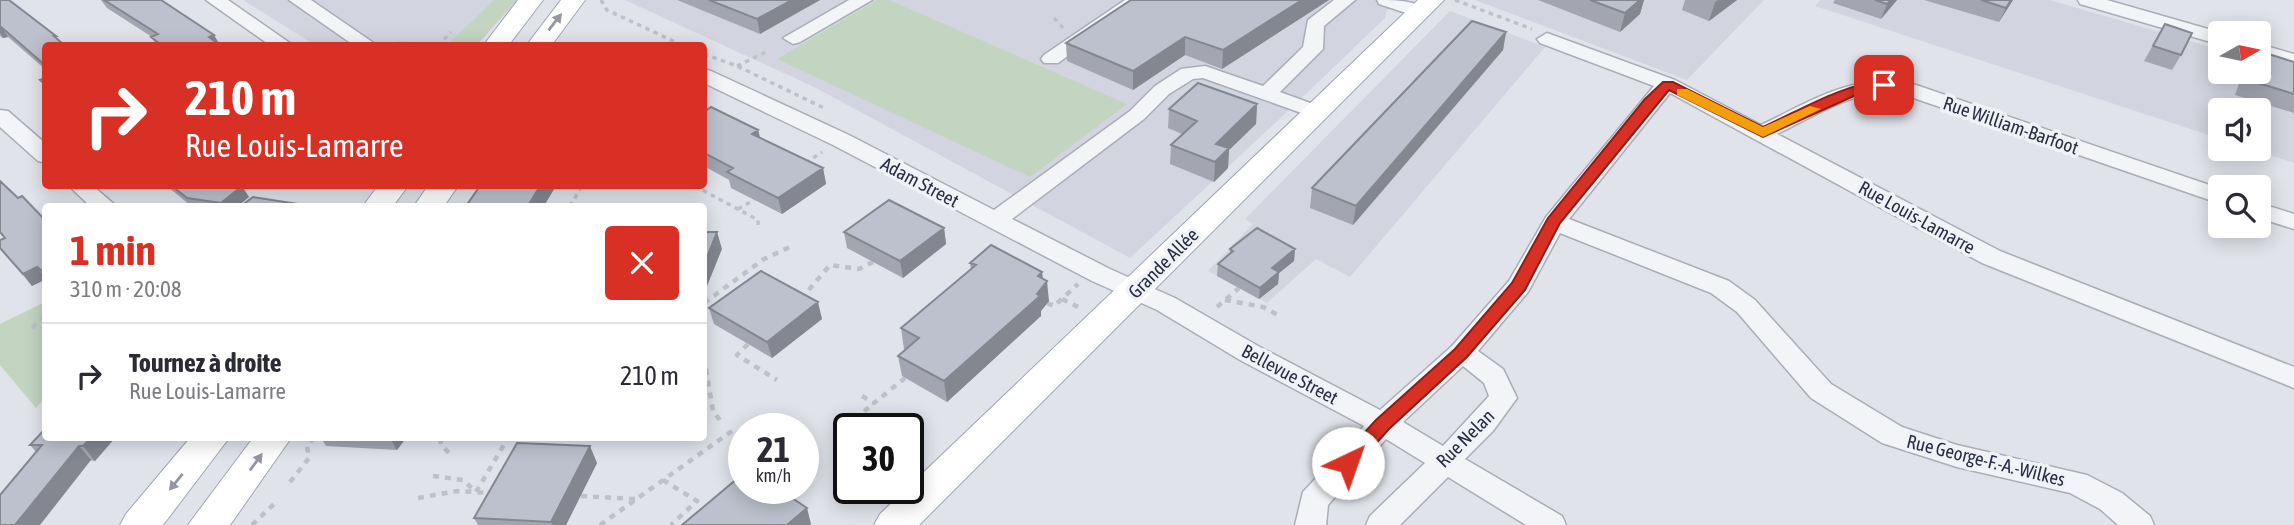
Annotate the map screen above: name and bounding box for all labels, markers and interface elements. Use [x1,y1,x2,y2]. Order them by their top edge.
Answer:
one-way arrow [547,14,562,32]
north arrow [2208,21,2272,84]
map controls [2208,21,2271,238]
pin [1854,55,1914,115]
icon: arrive [1865,66,1903,104]
text: 210 m [185,69,296,125]
icon: right [70,70,161,161]
street label: Rue William-Barfoot [1940,92,2082,158]
button: sound [2208,98,2271,161]
text: Rue Louis-Lamarre [185,127,404,164]
street label: Adam Street [877,152,963,212]
button: search [2208,175,2271,238]
street label: Rue Louis-Lamarre [1855,176,1979,258]
street label: Grande Allée [1123,223,1203,303]
text: 1 min [70,226,156,274]
button: close [605,226,679,300]
text: 310 m · 20:08 [70,276,182,302]
street label: Bellevue Street [1238,339,1342,409]
text: Tournez à droite [129,348,282,378]
icon: right [70,357,108,395]
text: 210 m [620,361,679,391]
text: Rue Louis-Lamarre [129,378,286,404]
street label: Rue Nelan [1431,404,1499,472]
speed limit sign: 30 [833,413,924,504]
position arrow [1311,426,1385,500]
text: 21 [757,429,790,469]
street label: Rue George-F.-A.-Wilkes [1905,430,2068,490]
one-way arrow [248,453,262,471]
text: km/h [756,465,791,486]
one-way arrow [169,472,184,490]

